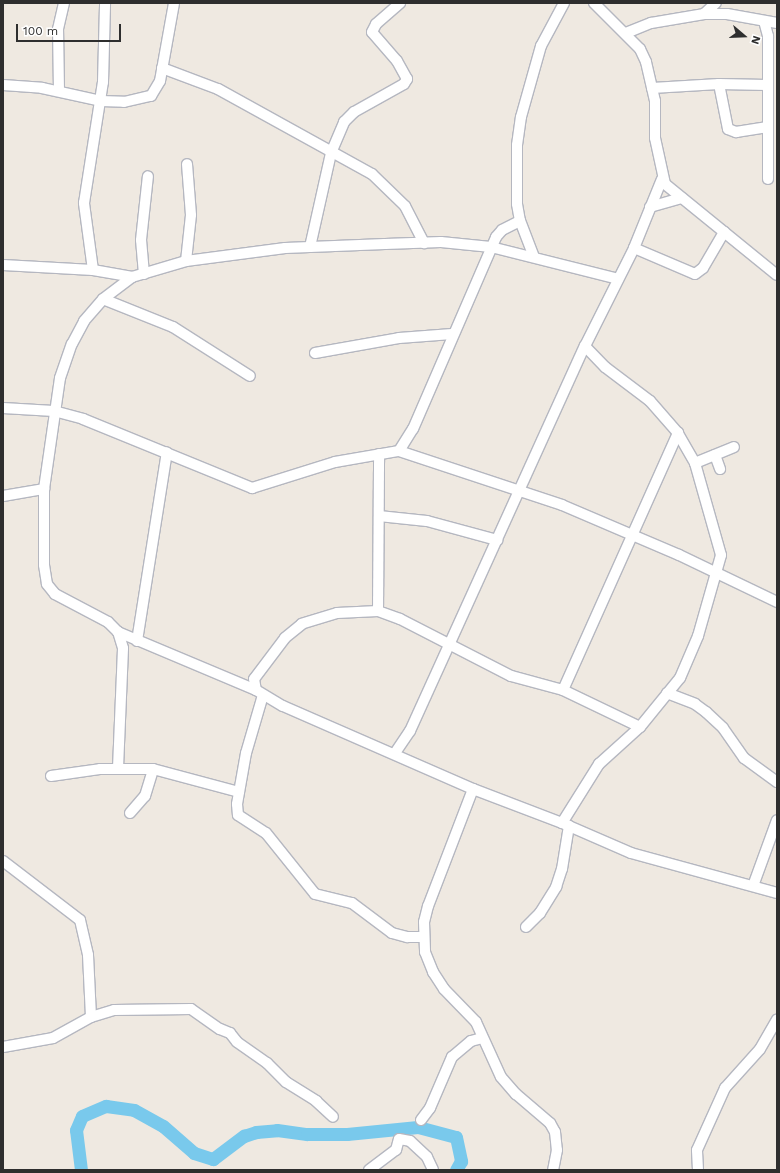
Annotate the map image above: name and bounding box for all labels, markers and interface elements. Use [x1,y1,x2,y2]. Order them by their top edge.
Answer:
scale bar [18,16,123,42]
north arrow [724,16,764,56]
text: 100 m [23,24,58,38]
text: N [748,34,763,46]

